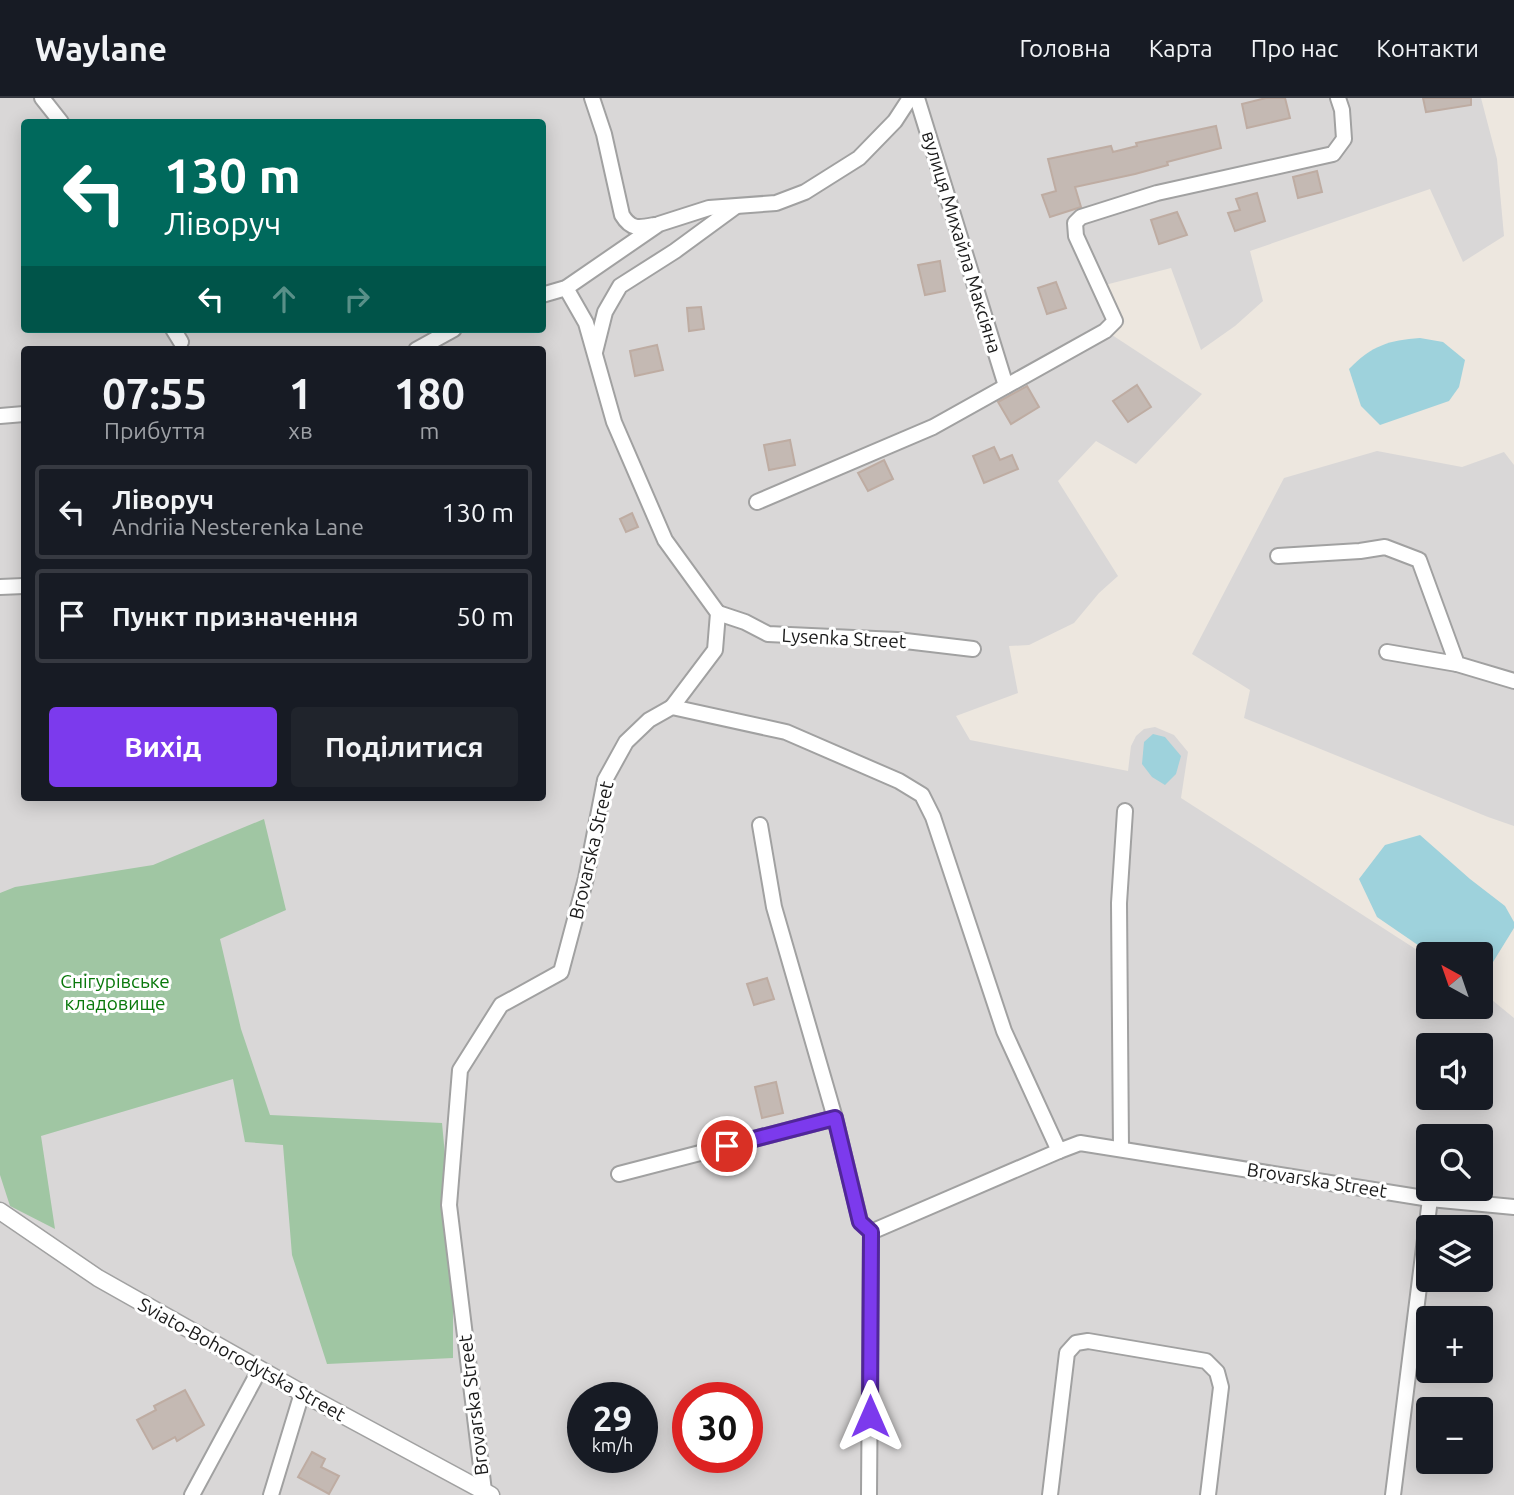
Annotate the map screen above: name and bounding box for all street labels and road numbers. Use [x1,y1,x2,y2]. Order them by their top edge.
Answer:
street label: вулиця Михайла Максіяна [918,128,1006,356]
street label: Lysenka Street [781,624,907,652]
street label: Brovarska Street [564,778,618,921]
street label: Brovarska Street [1245,1158,1389,1202]
street label: Sviato-Bohorodytska Street [135,1293,350,1426]
street label: Brovarska Street [453,1333,493,1477]

